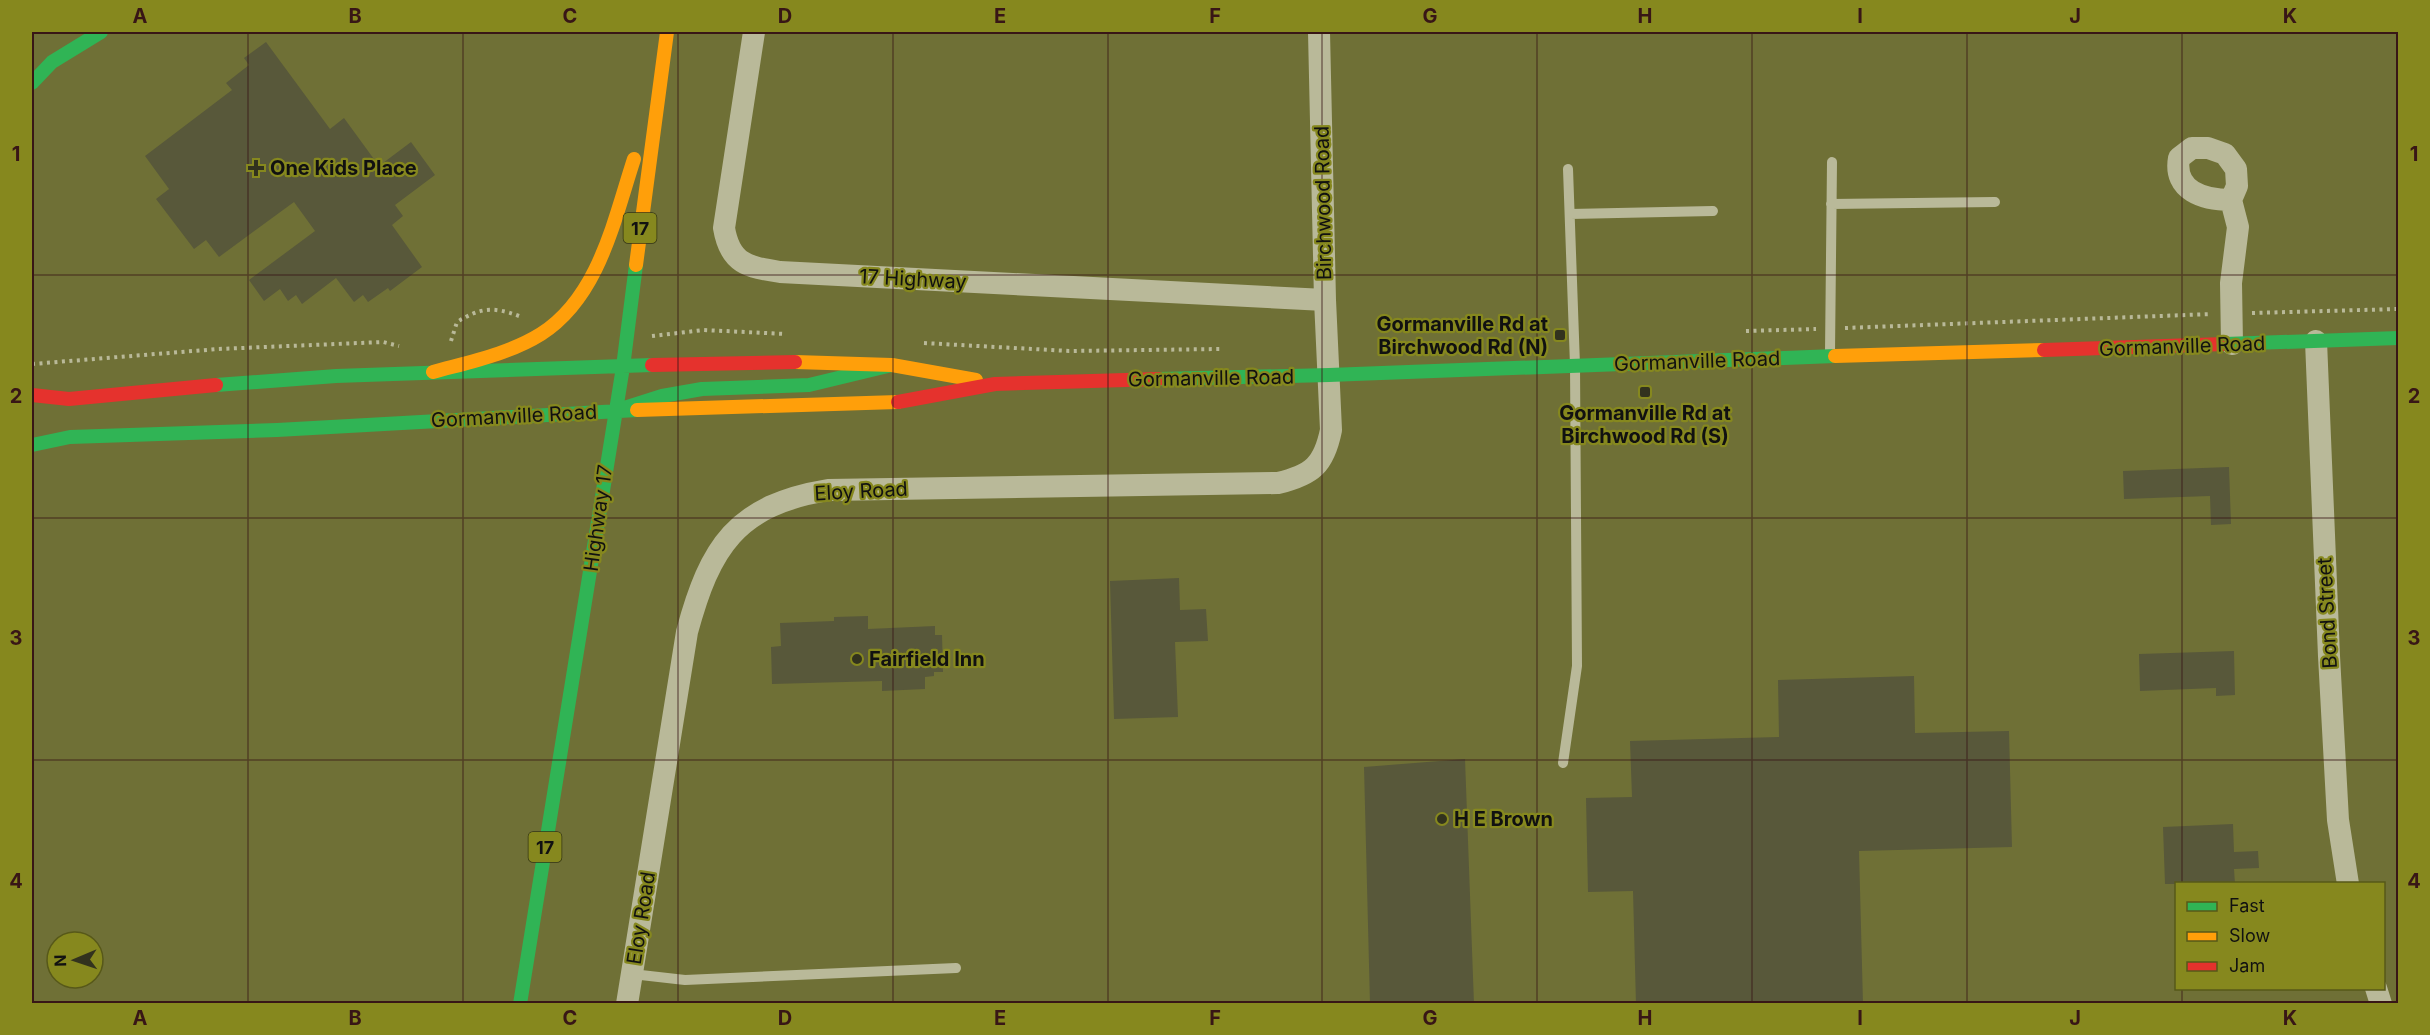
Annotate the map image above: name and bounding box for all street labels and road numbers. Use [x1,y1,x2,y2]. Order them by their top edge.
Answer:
street label: Birchwood Road [1310,126,1336,280]
road number: 17 [624,213,656,243]
street label: 17 Highway [859,264,967,294]
street label: Gormanville Road [2098,331,2266,361]
street label: Gormanville Road [1613,346,1781,376]
street label: Gormanville Road [1128,365,1294,391]
street label: Gormanville Road [430,400,598,432]
street label: Highway 17 [579,463,617,573]
street label: Eloy Road [814,477,908,505]
street label: Bond Street [2312,556,2342,669]
road number: 17 [528,832,562,862]
street label: Eloy Road [622,870,660,966]

